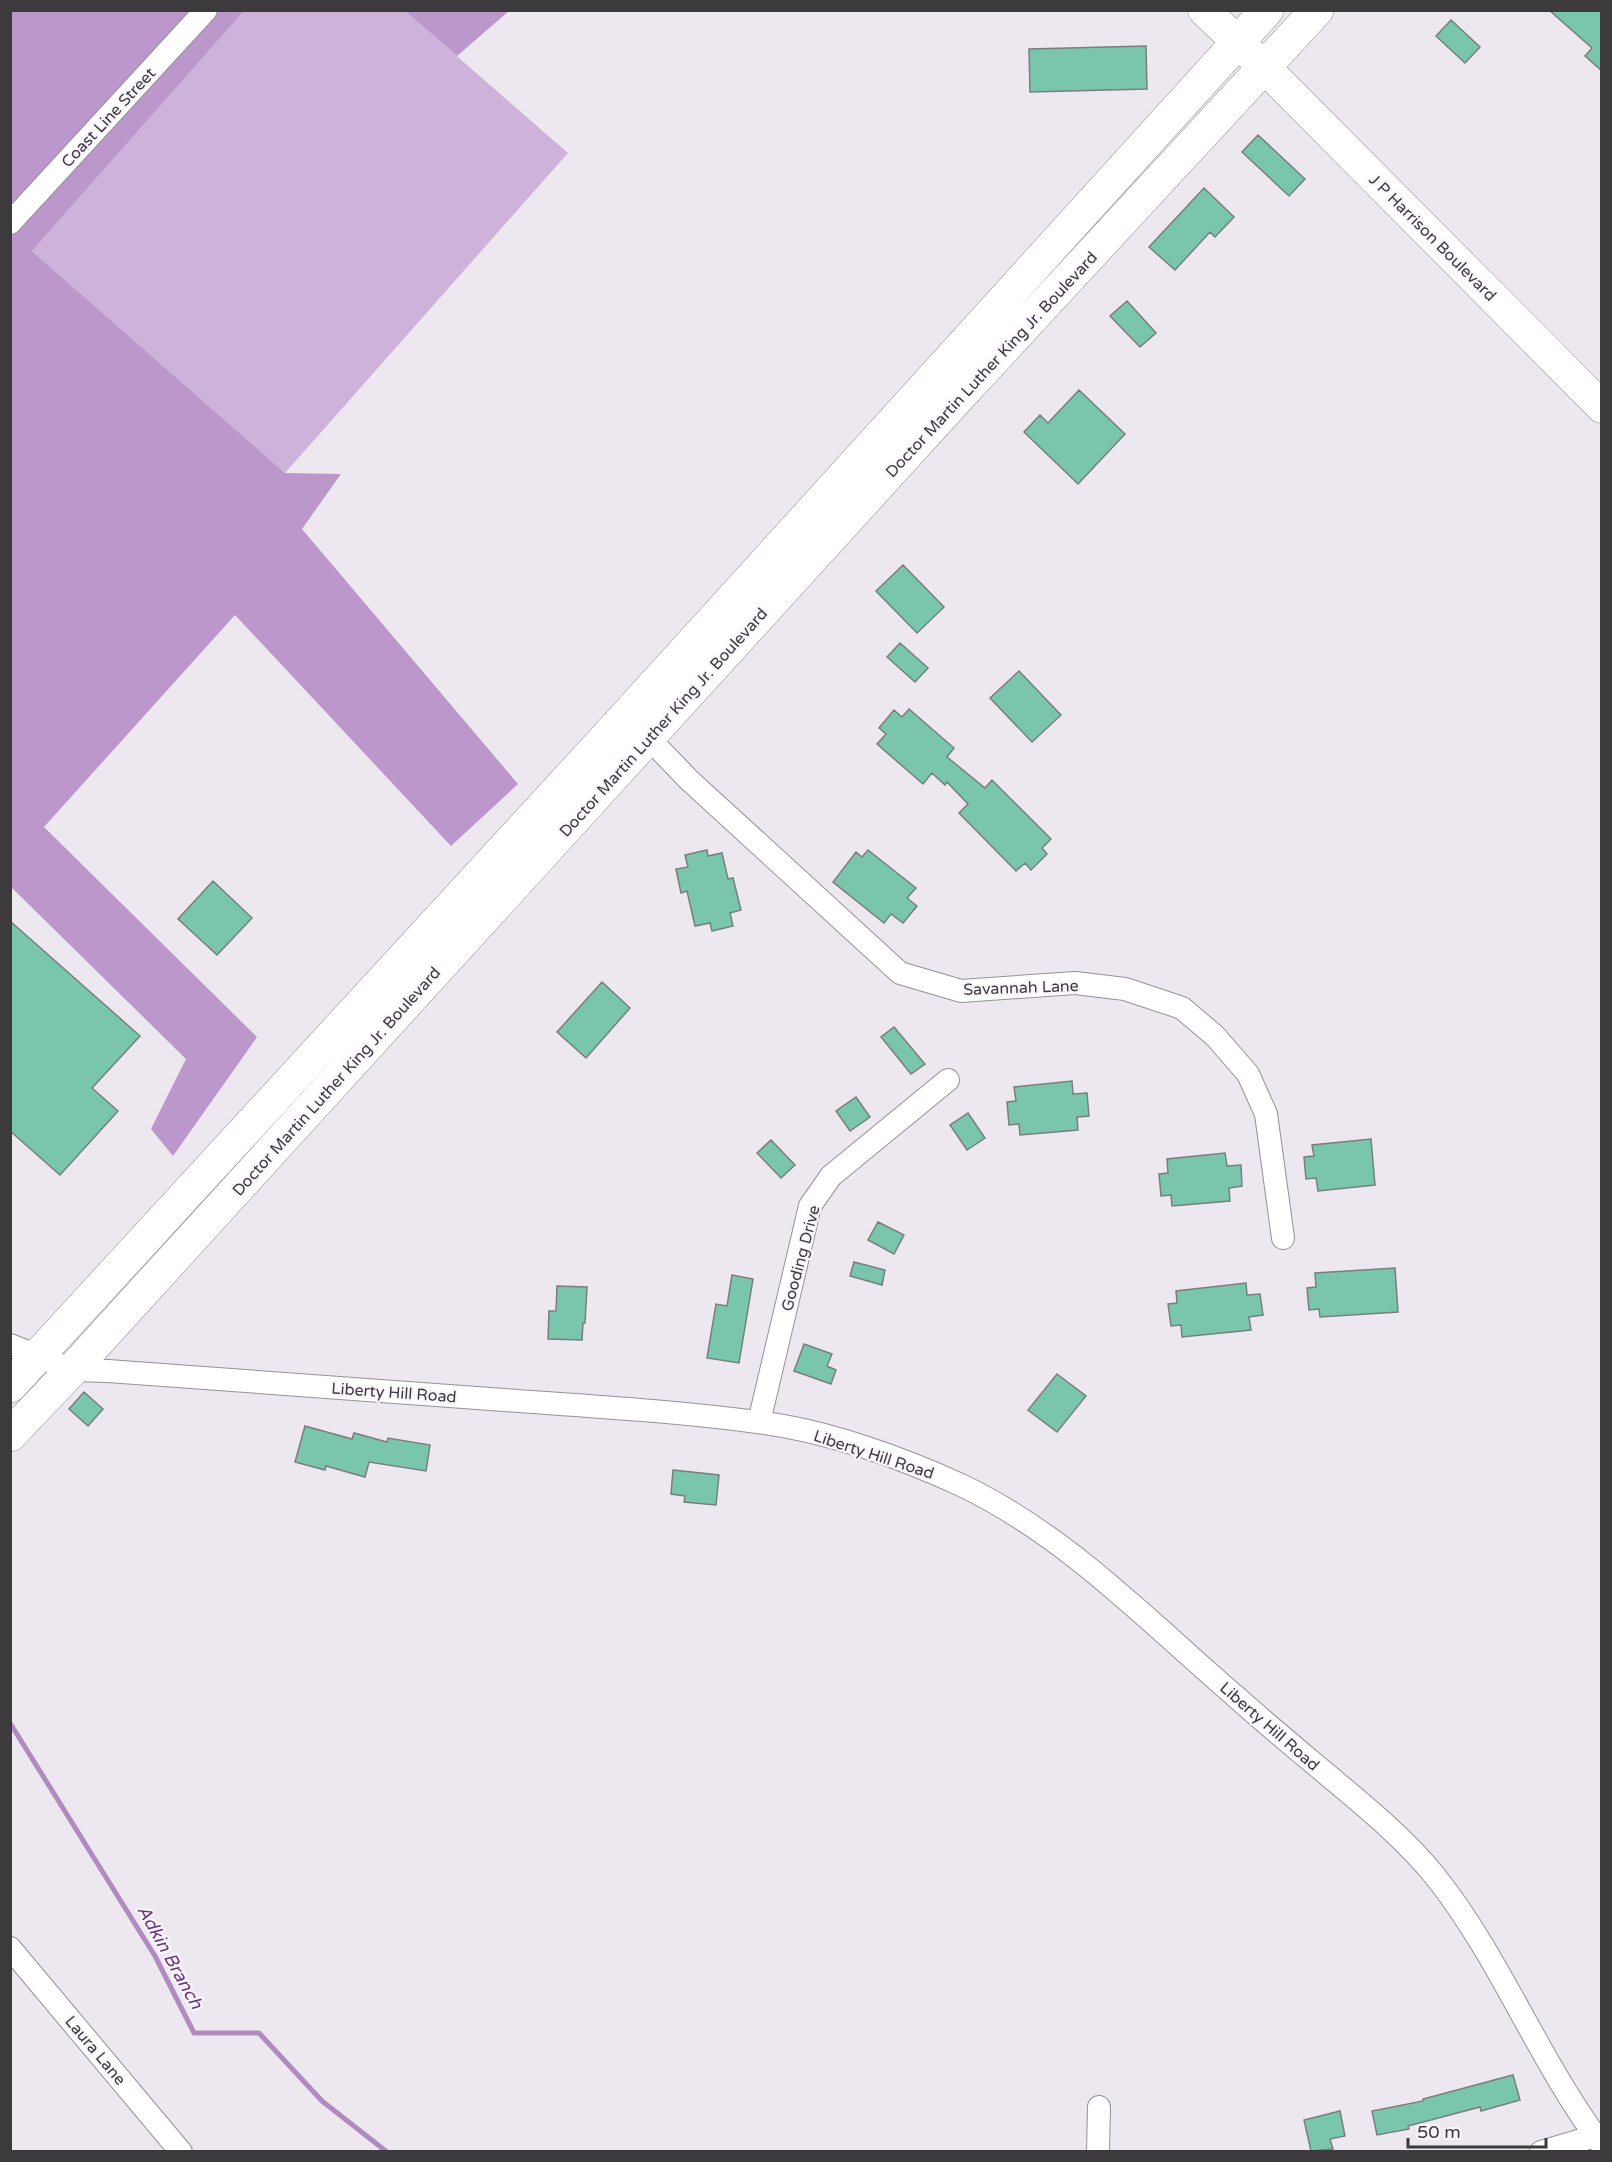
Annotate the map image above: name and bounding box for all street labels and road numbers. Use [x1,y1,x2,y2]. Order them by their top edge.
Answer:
street label: Coast Line Street [57,64,160,172]
street label: J P Harrison Boulevard [1364,170,1500,306]
street label: Doctor Martin Luther King Jr. Boulevard [882,248,1102,482]
street label: Doctor Martin Luther King Jr. Boulevard [555,604,772,841]
street label: Doctor Martin Luther King Jr. Boulevard [228,963,445,1200]
street label: Savannah Lane [963,976,1079,1000]
street label: Gooding Drive [777,1203,825,1314]
street label: Liberty Hill Road [331,1379,457,1407]
street label: Liberty Hill Road [811,1426,936,1484]
street label: Liberty Hill Road [1215,1678,1323,1775]
street label: Laura Lane [61,2012,130,2089]

